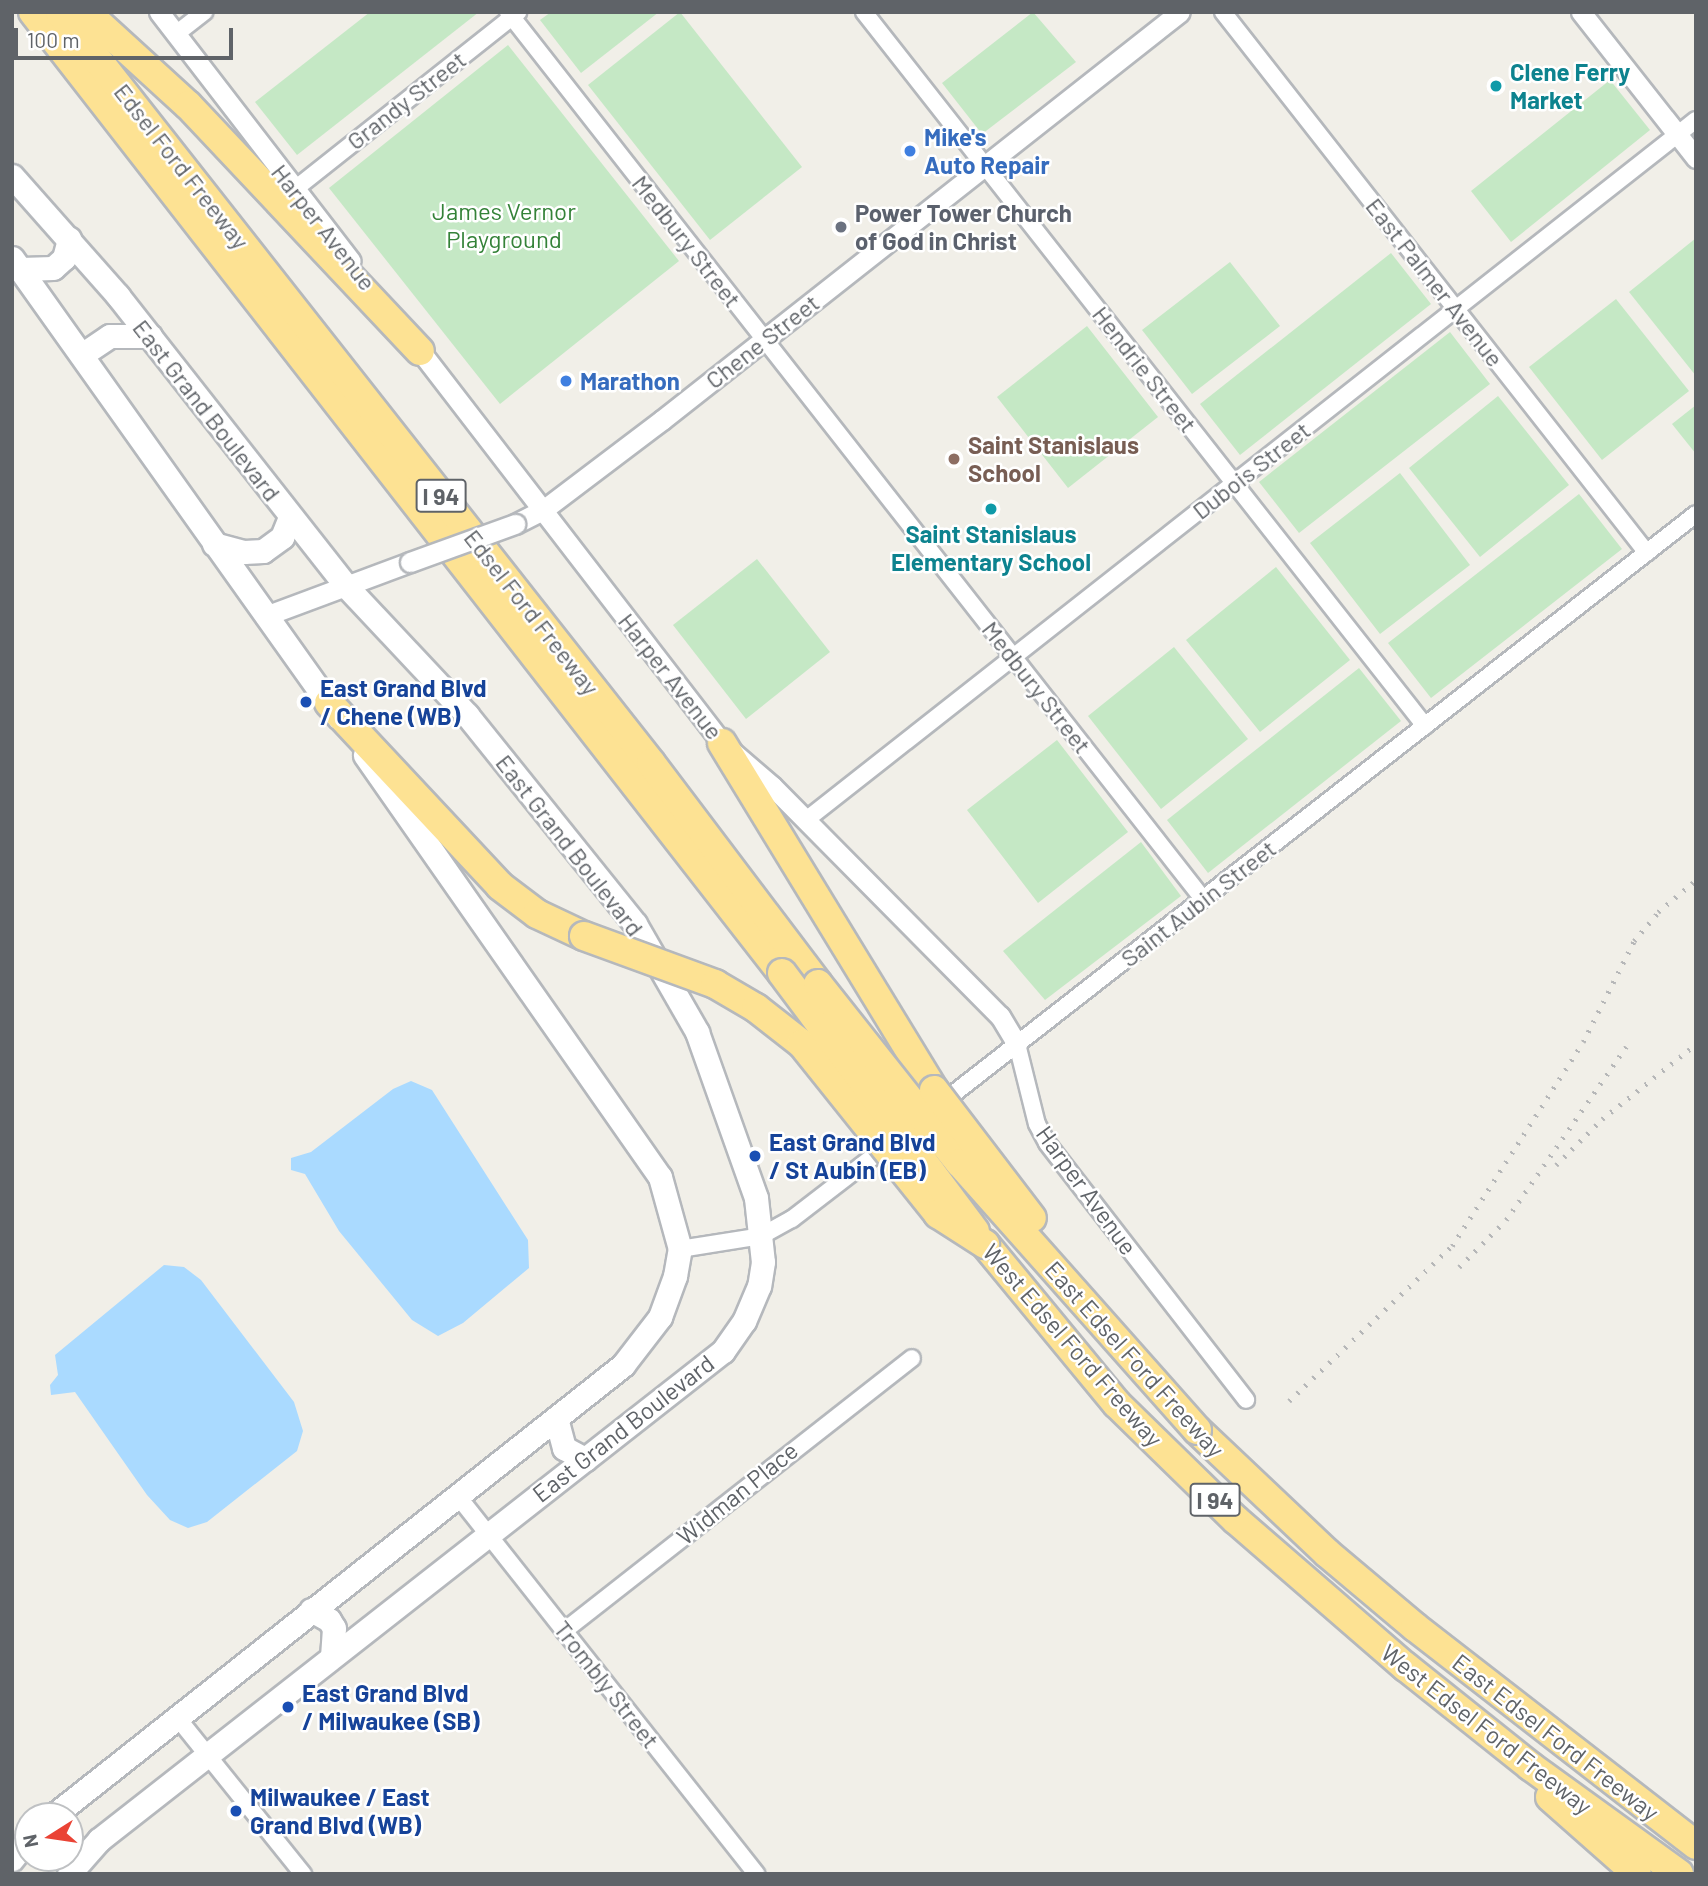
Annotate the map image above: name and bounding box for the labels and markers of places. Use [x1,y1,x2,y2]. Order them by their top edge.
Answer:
place label: Clene Ferry Market [1510,58,1630,114]
marker: Clene Ferry Market [1488,78,1504,94]
place label: Mike's Auto Repair [924,123,1050,179]
marker: Mike's Auto Repair [902,143,918,159]
place label: Power Tower Church of God in Christ [855,199,1072,255]
marker: Power Tower Church of God in Christ [833,219,849,235]
place label: Marathon [580,367,680,395]
marker: Marathon [558,373,574,389]
place label: Saint Stanislaus School [968,431,1139,487]
marker: Saint Stanislaus School [946,451,962,467]
marker: Saint Stanislaus Elementary School [983,501,999,517]
place label: Saint Stanislaus Elementary School [891,520,1091,576]
place label: East Grand Blvd / Chene (WB) [320,674,486,730]
marker: East Grand Blvd / Chene (WB) [298,694,314,710]
place label: East Grand Blvd / St Aubin (EB) [769,1128,935,1184]
marker: East Grand Blvd / St Aubin (EB) [747,1148,763,1164]
place label: East Grand Blvd / Milwaukee (SB) [302,1679,480,1735]
marker: East Grand Blvd / Milwaukee (SB) [280,1699,296,1715]
place label: Milwaukee / East Grand Blvd (WB) [250,1783,430,1839]
marker: Milwaukee / East Grand Blvd (WB) [228,1803,244,1819]

